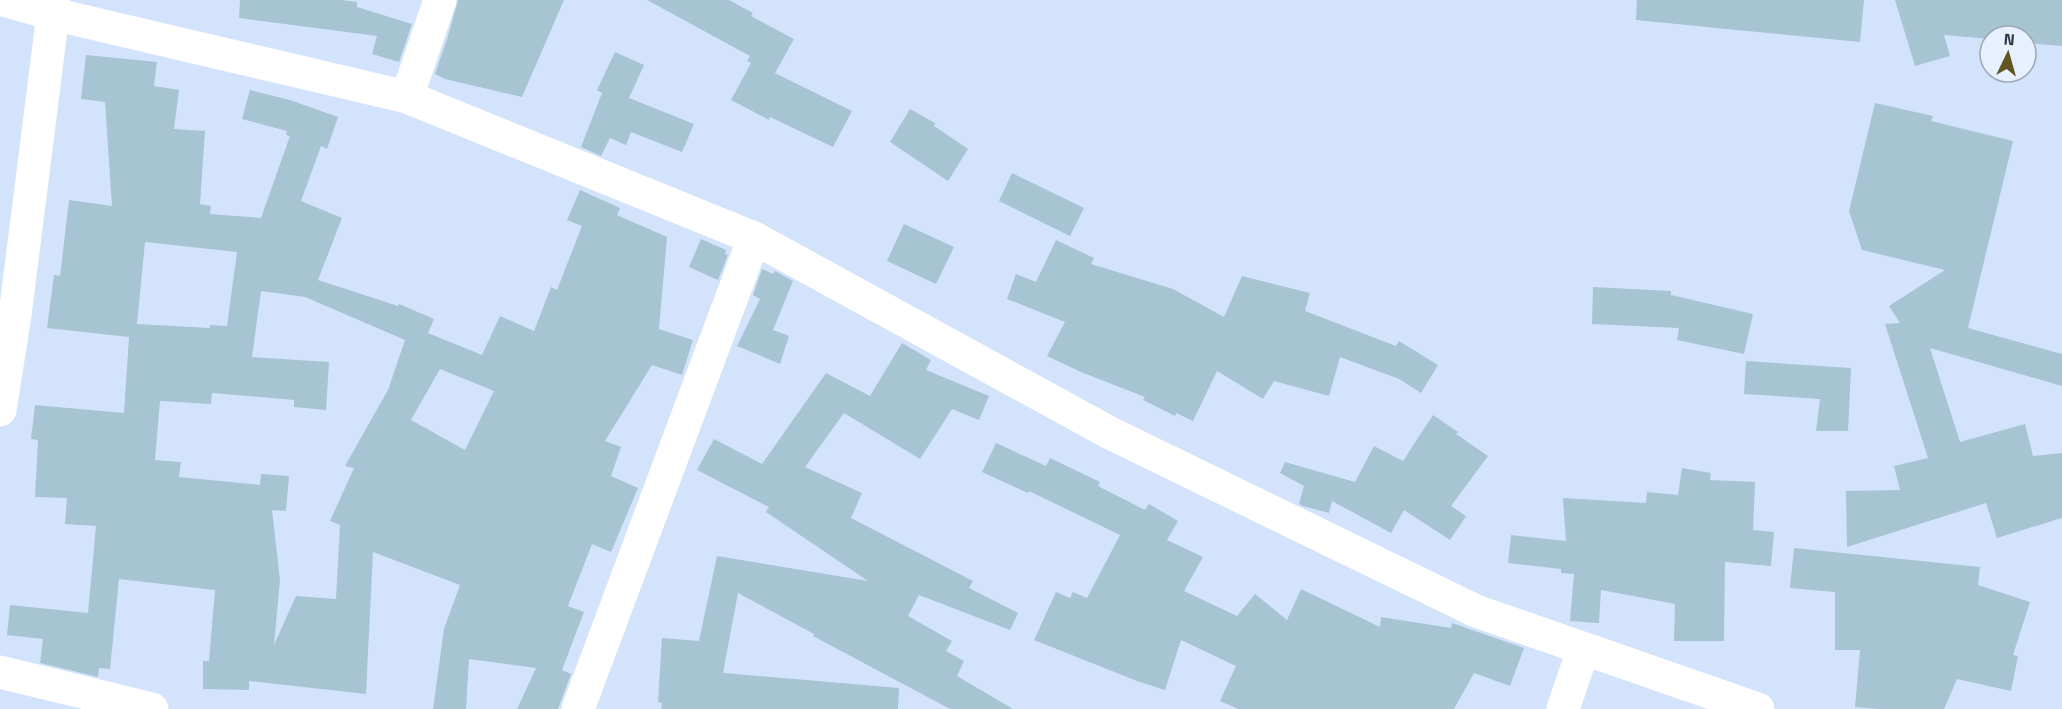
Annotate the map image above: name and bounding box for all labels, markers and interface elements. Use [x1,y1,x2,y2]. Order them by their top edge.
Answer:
north arrow [1978,24,2038,84]
text: N [2003,27,2016,51]

